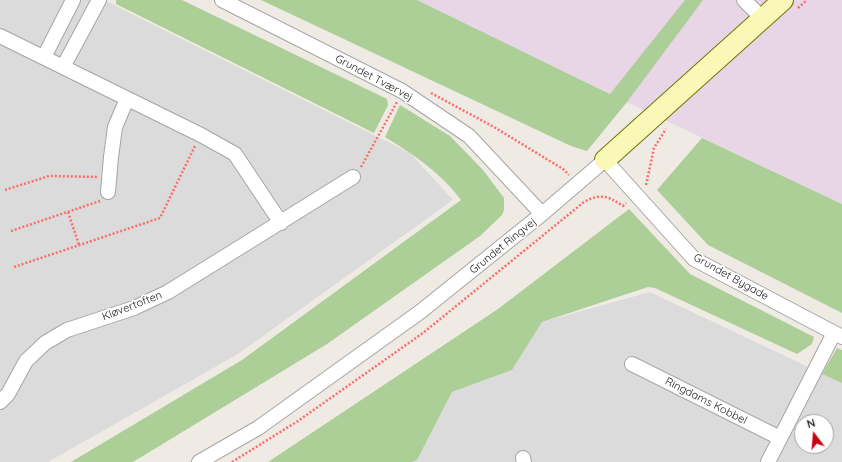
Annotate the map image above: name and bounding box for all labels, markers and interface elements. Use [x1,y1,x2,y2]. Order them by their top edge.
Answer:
street label: Grundet Tværvej [333,52,415,104]
street label: Grundet Ringvej [467,215,539,277]
street label: Grundet Bygade [691,251,771,303]
street label: Kløvertoften [100,288,164,324]
street label: Ringdams Kobbel [663,375,749,427]
north arrow [794,414,834,454]
text: N [805,416,817,431]

